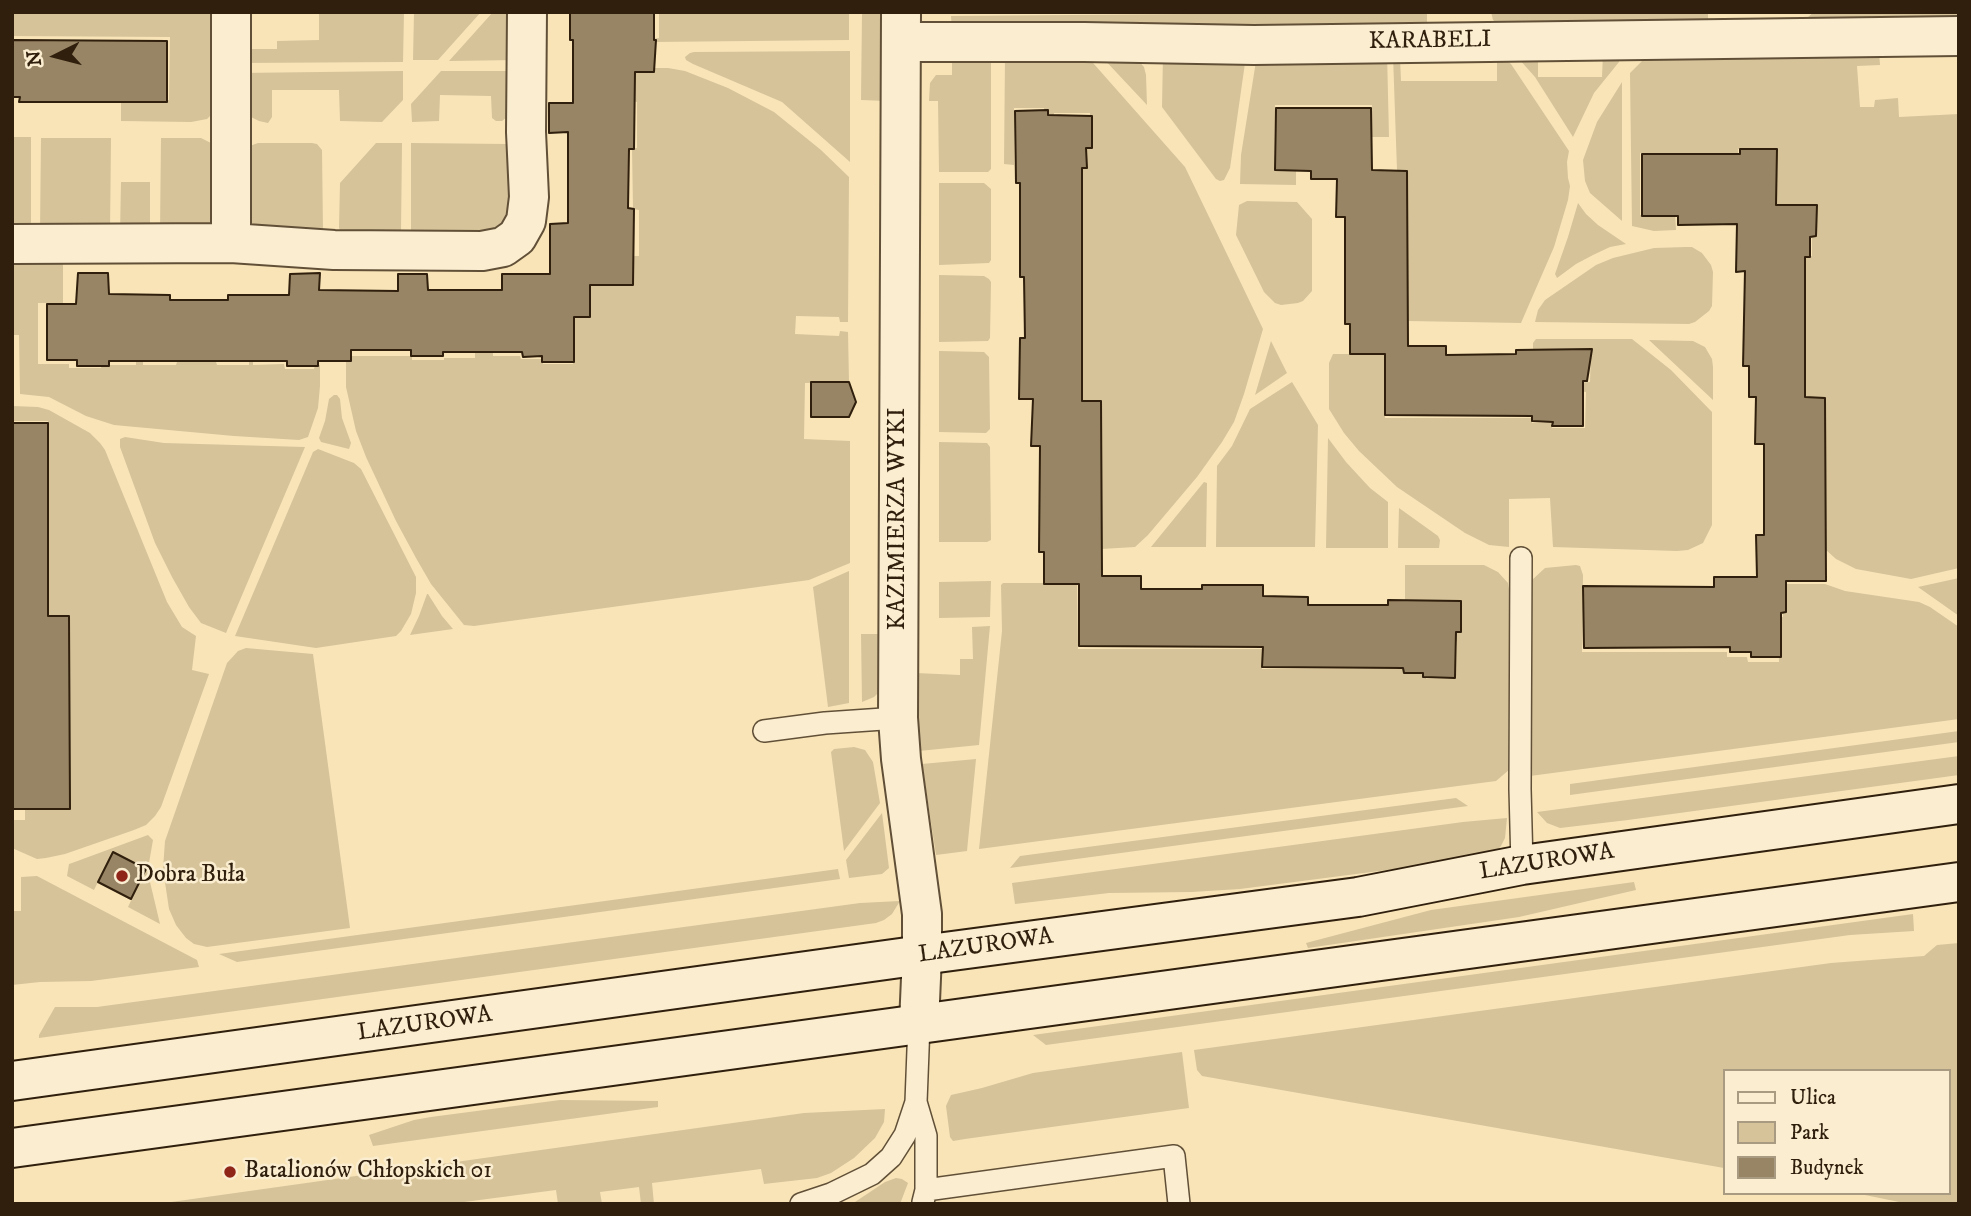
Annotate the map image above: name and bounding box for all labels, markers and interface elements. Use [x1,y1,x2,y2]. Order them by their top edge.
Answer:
north arrow [21,21,91,91]
street label: KARABELI [1368,27,1492,57]
text: N [22,49,47,67]
street label: KAZIMIERZA WYKI [885,408,913,630]
street label: LAZUROWA [1478,838,1616,888]
place label: Dobra Buła [136,862,245,890]
marker: Dobra Buła [114,868,130,884]
street label: LAZUROWA [917,923,1055,971]
street label: LAZUROWA [356,1001,494,1049]
legend [1722,1069,1950,1195]
text: Ulica [1790,1085,1836,1111]
text: Park [1790,1120,1829,1146]
text: Budynek [1790,1155,1864,1181]
place label: Batalionów Chłopskich 01 [244,1158,492,1186]
marker: Batalionów Chłopskich 01 [222,1164,238,1180]

